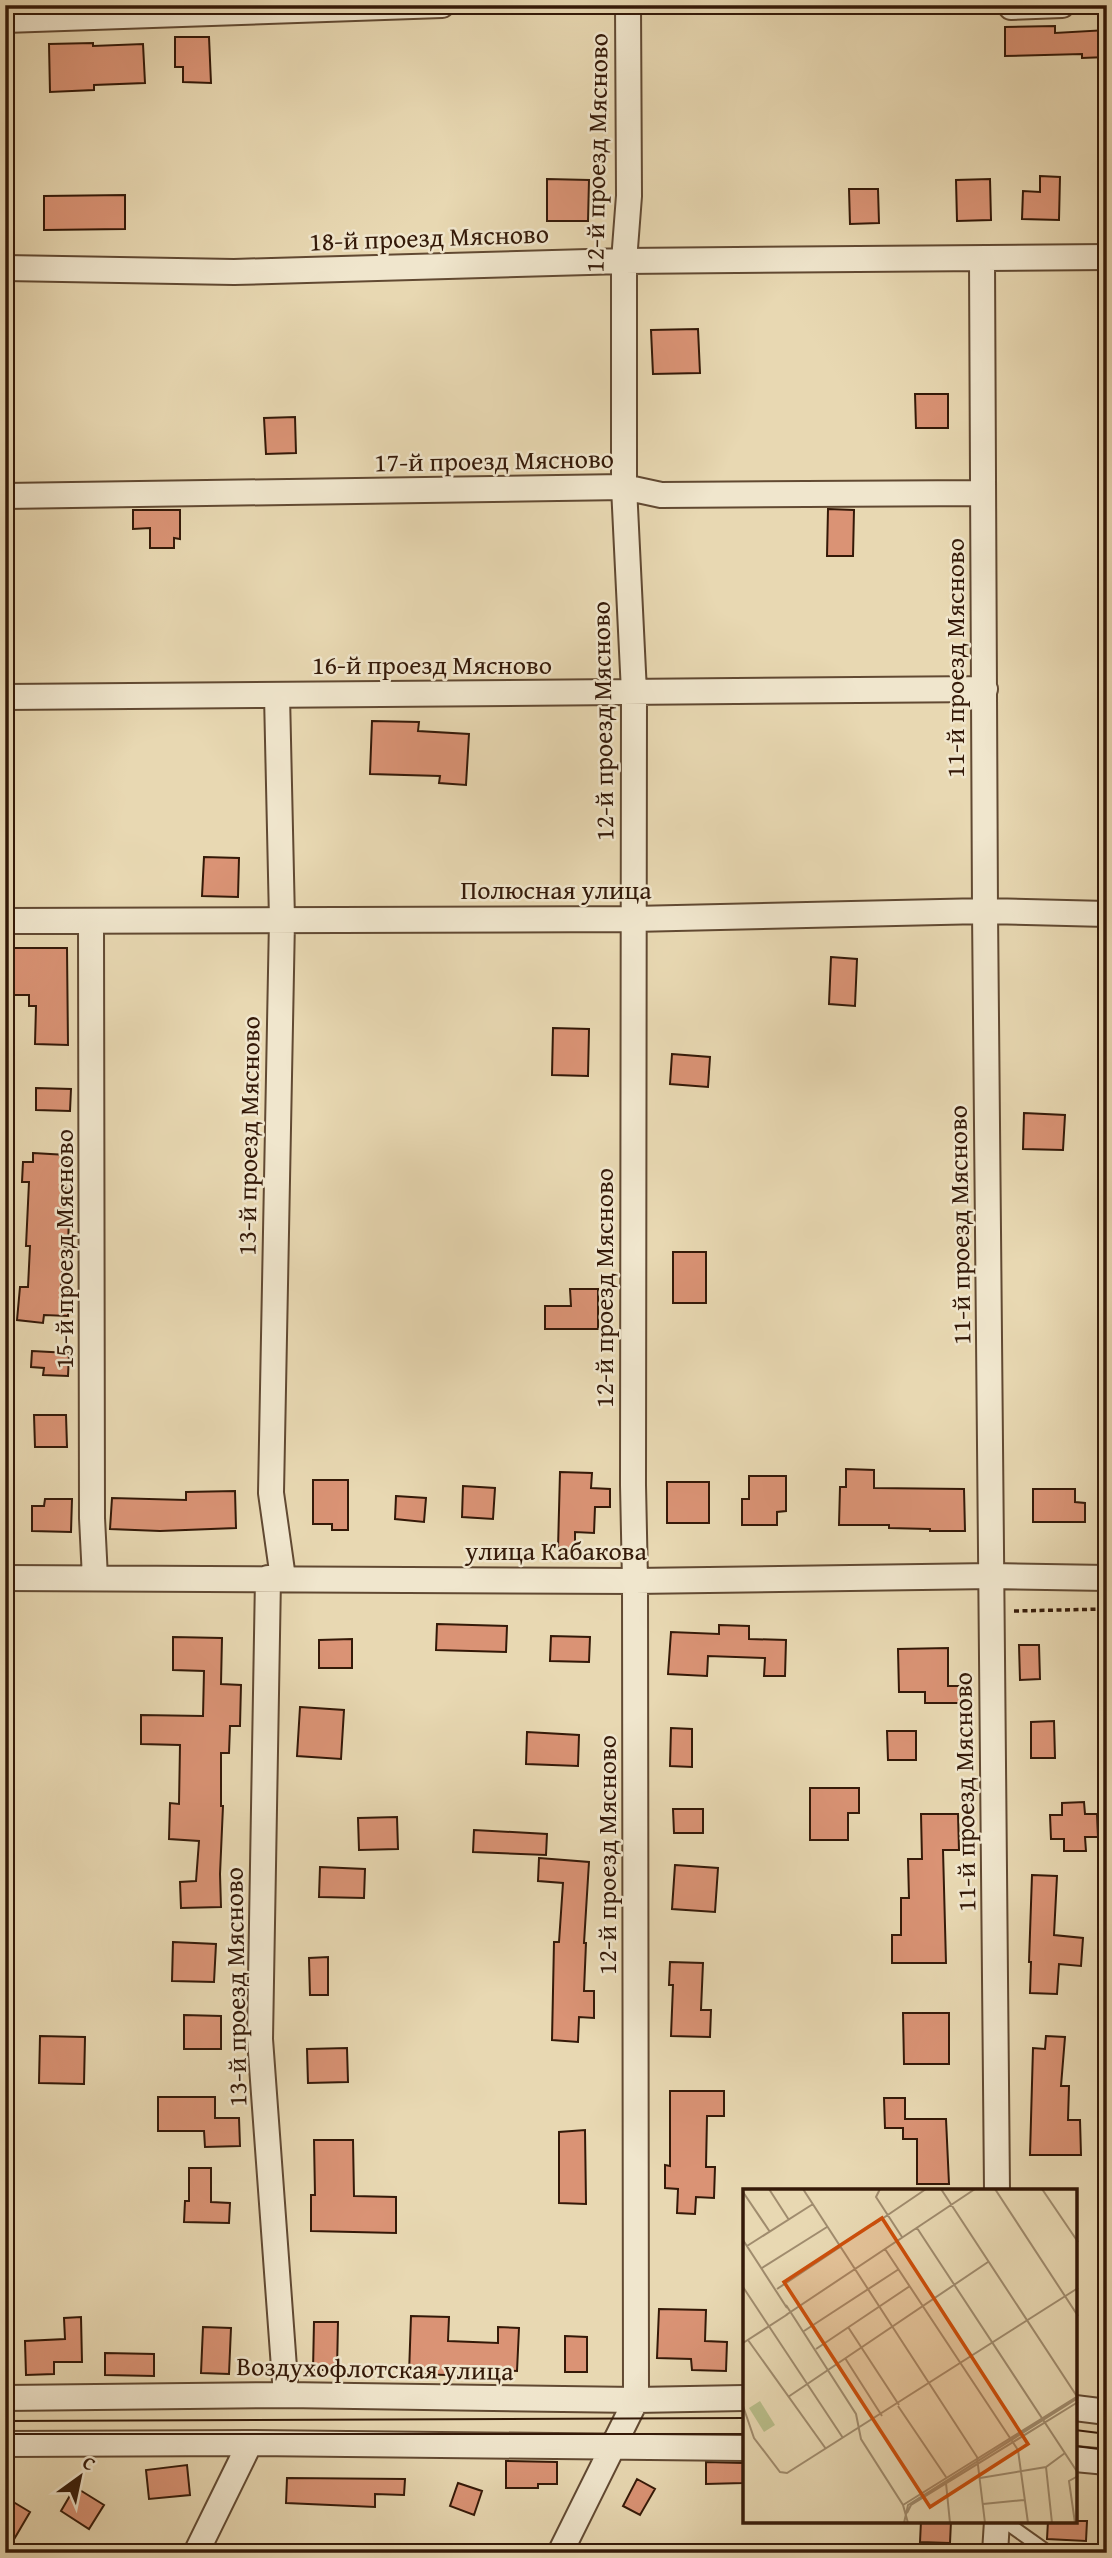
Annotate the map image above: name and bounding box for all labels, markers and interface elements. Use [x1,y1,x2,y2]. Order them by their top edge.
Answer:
street label: 12-й проезд Мясново [574,33,618,273]
street label: 18-й проезд Мясново [308,213,550,261]
street label: 17-й проезд Мясново [374,438,614,482]
street label: 11-й проезд Мясново [935,538,974,778]
street label: 12-й проезд Мясново [580,601,624,841]
street label: 16-й проезд Мясново [312,645,552,684]
street label: Полюсная улица [460,870,652,909]
street label: 13-й проезд Мясново [226,1016,270,1256]
street label: 11-й проезд Мясново [937,1105,981,1345]
street label: 15-й проезд Мясново [44,1129,83,1369]
street label: 12-й проезд Мясново [584,1168,623,1408]
street label: улица Кабакова [464,1531,648,1570]
street label: 11-й проезд Мясново [942,1672,986,1912]
street label: 12-й проезд Мясново [587,1735,626,1975]
street label: 13-й проезд Мясново [213,1867,257,2107]
inset map [743,2189,1077,2523]
street label: Воздухофлотская улица [236,2346,515,2390]
north arrow [46,2442,116,2512]
text: С [77,2448,102,2478]

